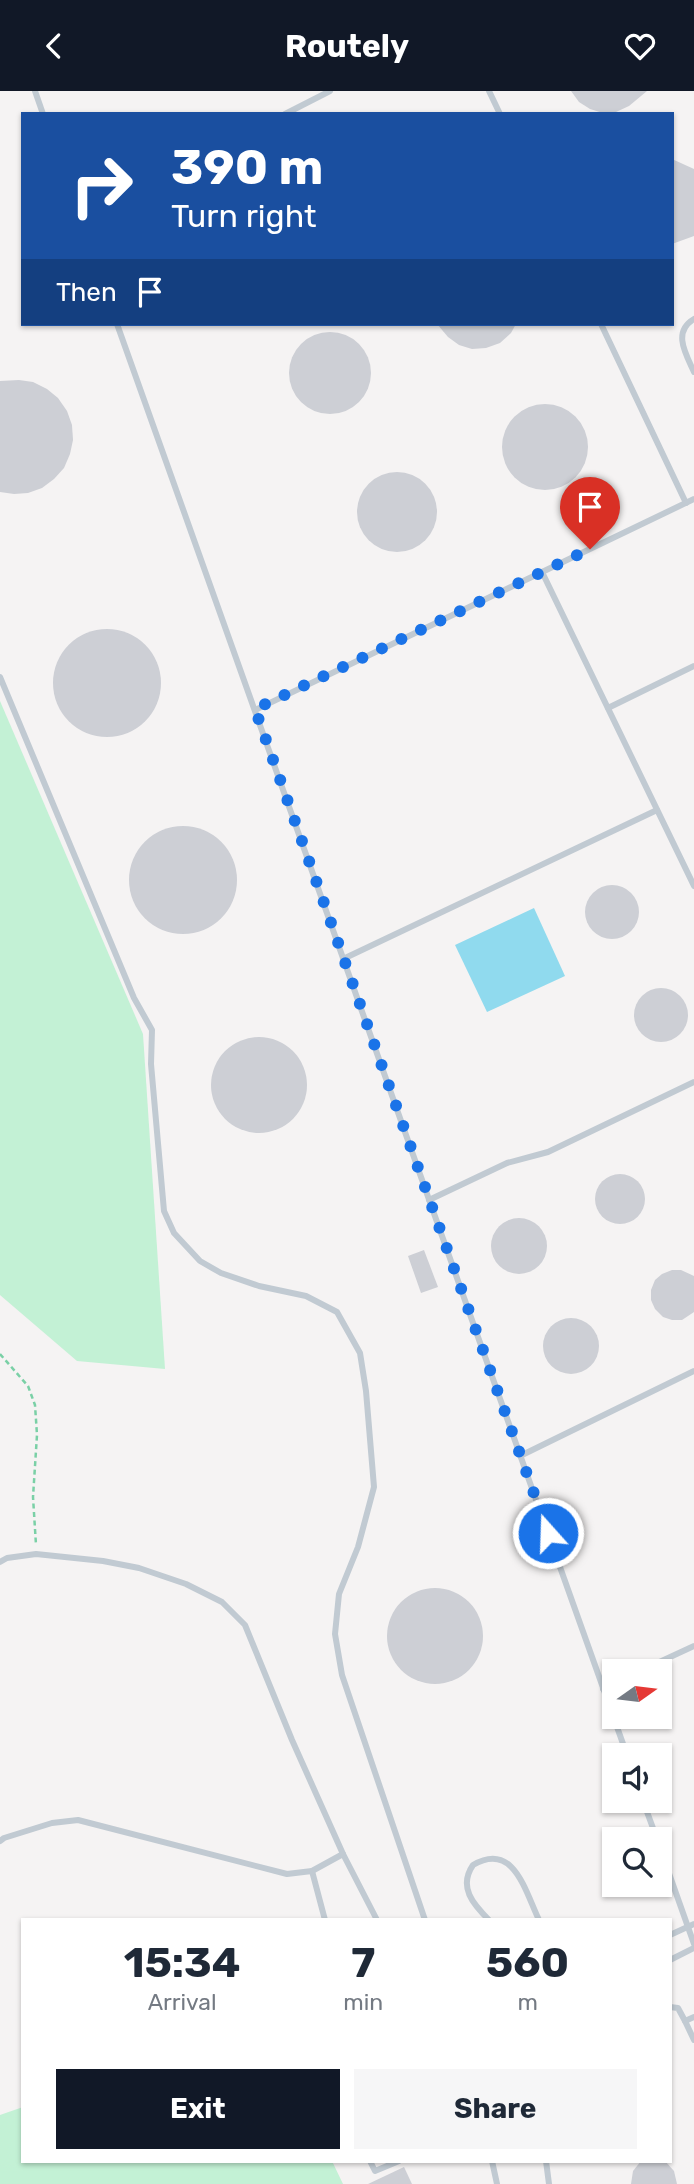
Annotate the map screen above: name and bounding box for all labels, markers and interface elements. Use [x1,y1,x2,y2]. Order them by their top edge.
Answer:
icon: back [35,27,73,65]
text: Routely [285,27,409,65]
icon: heart [621,27,659,65]
text: 390 m [171,138,323,196]
icon: right [56,140,147,231]
text: Turn right [171,197,316,235]
icon: arrive [131,273,169,311]
text: Then [56,277,117,308]
pin [560,477,620,549]
icon: arrive [571,488,609,526]
position arrow [511,1496,585,1570]
north arrow [602,1659,672,1729]
map controls [602,1659,672,1897]
button: sound [602,1743,672,1813]
button: search [602,1827,672,1897]
text: 15:34 [124,1938,240,1988]
text: 7 [351,1938,375,1988]
text: 560 [486,1938,569,1988]
text: Arrival [148,1988,217,2016]
text: min [343,1988,383,2016]
text: m [517,1988,538,2016]
button: Exit [56,2069,340,2149]
button: Share [354,2069,637,2149]

